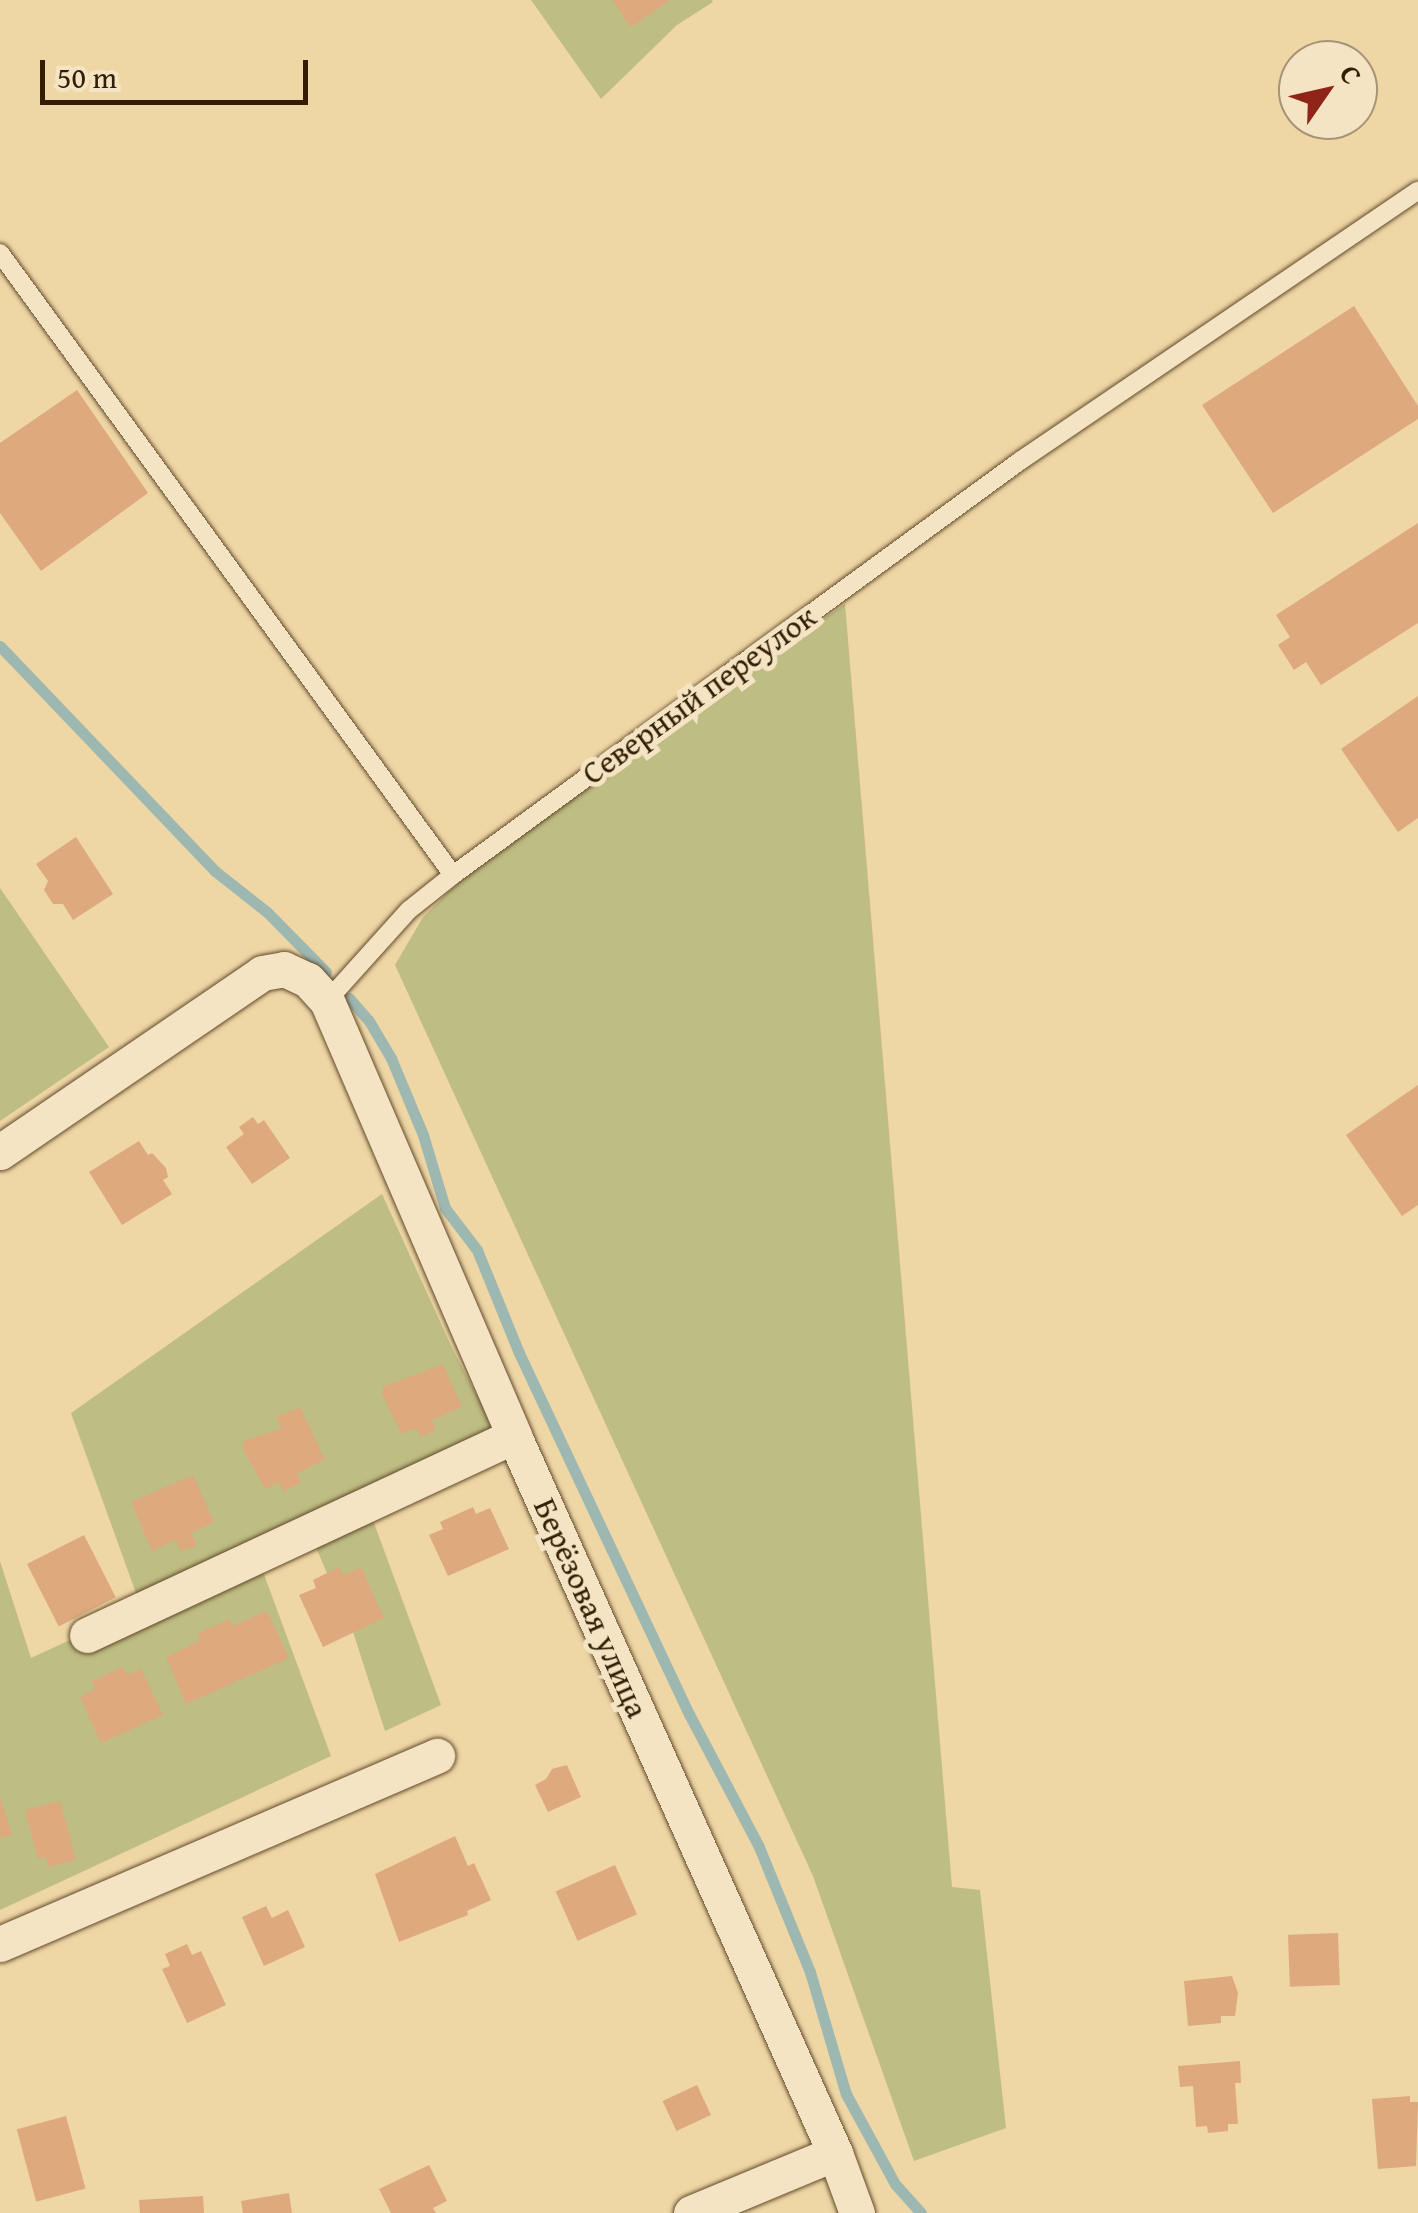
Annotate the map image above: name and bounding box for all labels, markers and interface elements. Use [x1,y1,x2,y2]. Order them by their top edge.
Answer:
scale bar [45,40,312,102]
north arrow [1278,40,1378,140]
text: 50 m [57,55,117,99]
text: С [1330,56,1373,92]
street label: Северный переулок [575,597,823,793]
street label: Берёзовая улица [525,1492,657,1724]

